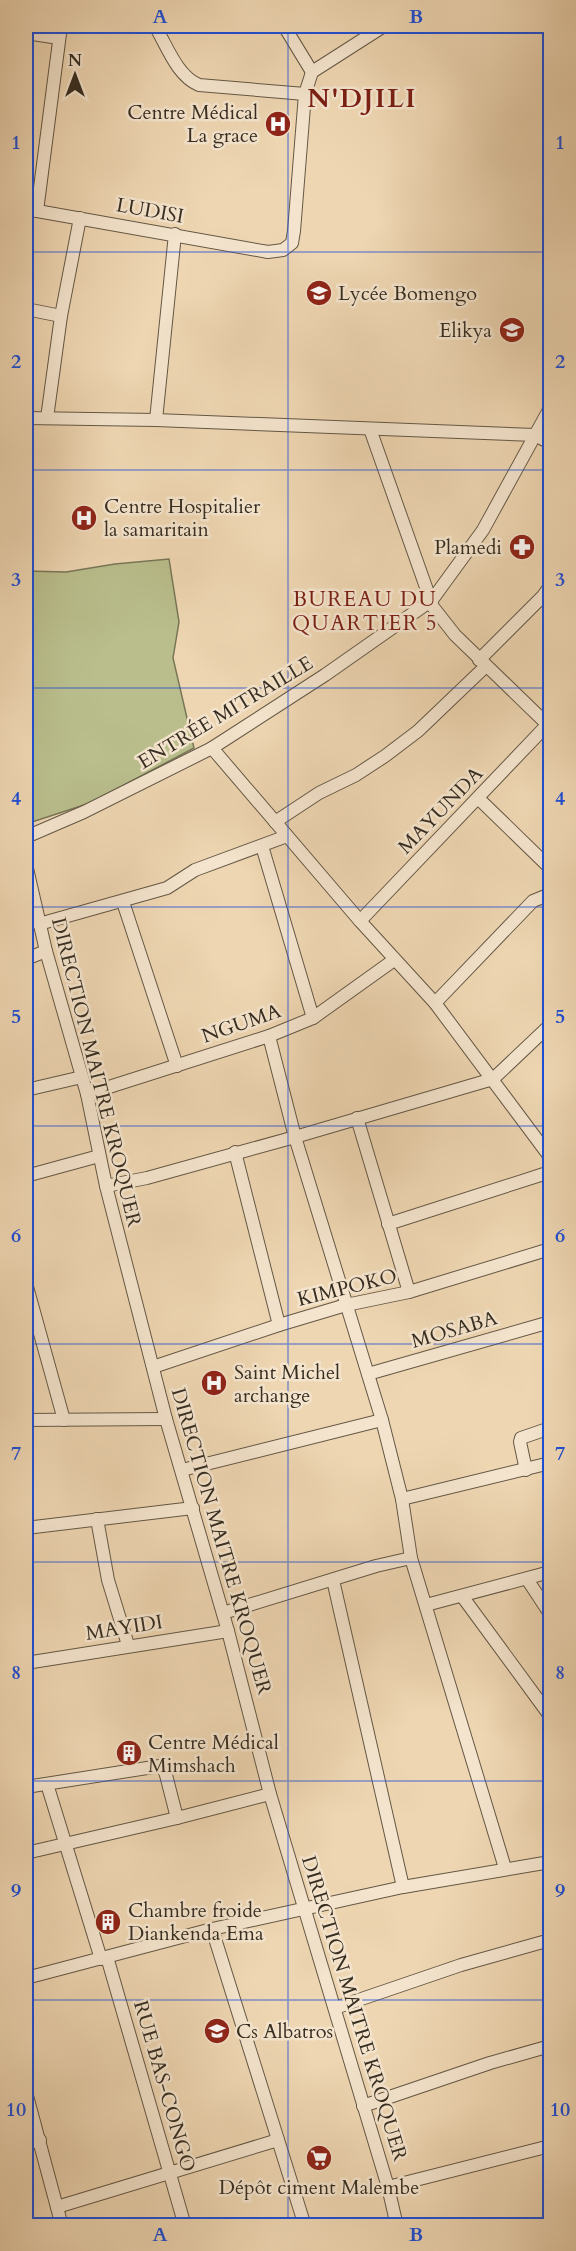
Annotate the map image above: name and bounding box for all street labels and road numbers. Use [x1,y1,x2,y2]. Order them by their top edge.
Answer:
street label: LUDISI [114,191,186,230]
street label: ENTRÉE MITRAILLE [133,649,318,775]
street label: MAYUNDA [392,760,489,860]
street label: DIRECTION MAITRE KROQUER [45,915,148,1230]
street label: NGUMA [198,997,285,1050]
street label: KIMPOKO [294,1262,400,1313]
street label: MOSABA [408,1304,501,1355]
street label: DIRECTION MAITRE KROQUER [165,1385,278,1698]
street label: MAYIDI [84,1608,165,1647]
street label: DIRECTION MAITRE KROQUER [295,1852,414,2164]
street label: RUE BAS-CONGO [127,1997,202,2175]

